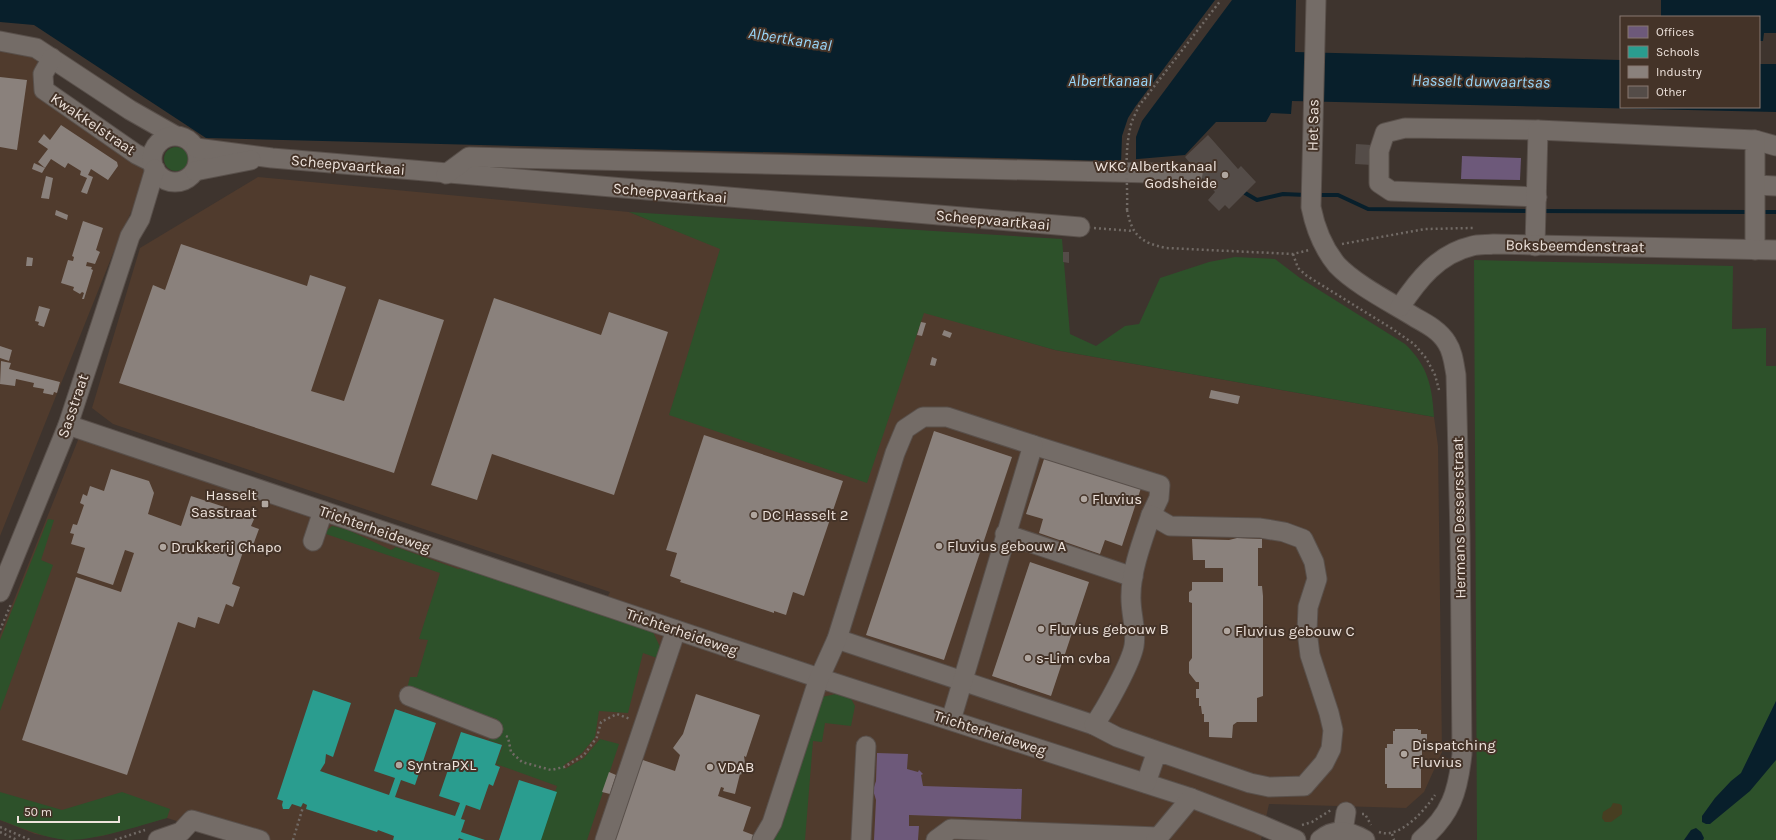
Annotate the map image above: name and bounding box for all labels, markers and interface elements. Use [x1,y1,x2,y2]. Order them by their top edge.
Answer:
legend [1620,16,1760,108]
water label: Albertkanaal [747,23,833,55]
text: Offices [1656,25,1694,39]
text: Schools [1656,45,1699,59]
text: Industry [1656,65,1702,79]
water label: Hasselt duwvaartsas [1412,70,1551,92]
water label: Albertkanaal [1068,71,1152,90]
text: Other [1656,85,1687,99]
street label: Kwakkelstraat [47,89,139,159]
street label: Het Sas [1304,99,1322,151]
street label: Scheepvaartkaai [290,151,406,179]
place label: WKC Albertkanaal Godsheide [1095,157,1217,192]
marker: WKC Albertkanaal Godsheide [1220,170,1230,180]
street label: Scheepvaartkaai [612,179,728,207]
street label: Scheepvaartkaai [935,206,1051,234]
street label: Boksbeemdenstraat [1505,236,1645,256]
street label: Sasstraat [54,371,92,440]
street label: Hermans Dessersstraat [1449,437,1469,599]
place label: Hasselt Sasstraat [191,486,257,521]
place label: Fluvius [1092,490,1142,508]
marker: Fluvius [1079,494,1089,504]
marker: Hasselt Sasstraat [260,499,270,509]
street label: Trichterheideweg [317,501,434,557]
place label: DC Hasselt 2 [762,506,849,524]
marker: DC Hasselt 2 [749,510,759,520]
place label: Fluvius gebouw A [947,537,1066,555]
place label: Drukkerij Chapo [171,538,282,556]
marker: Fluvius gebouw A [934,541,944,551]
marker: Drukkerij Chapo [158,542,168,552]
street label: Trichterheideweg [624,604,741,660]
place label: Fluvius gebouw B [1049,620,1169,638]
place label: Fluvius gebouw C [1235,622,1355,640]
marker: Fluvius gebouw B [1036,624,1046,634]
marker: Fluvius gebouw C [1222,626,1232,636]
place label: s-Lim cvba [1036,649,1111,667]
marker: s-Lim cvba [1023,653,1033,663]
street label: Trichterheideweg [932,706,1049,760]
place label: Dispatching Fluvius [1412,736,1496,771]
marker: Dispatching Fluvius [1399,749,1409,759]
place label: SyntraPXL [407,756,476,774]
place label: VDAB [718,758,754,776]
marker: SyntraPXL [394,760,404,770]
marker: VDAB [705,762,715,772]
scale bar [18,798,119,824]
text: 50 m [24,805,52,819]

